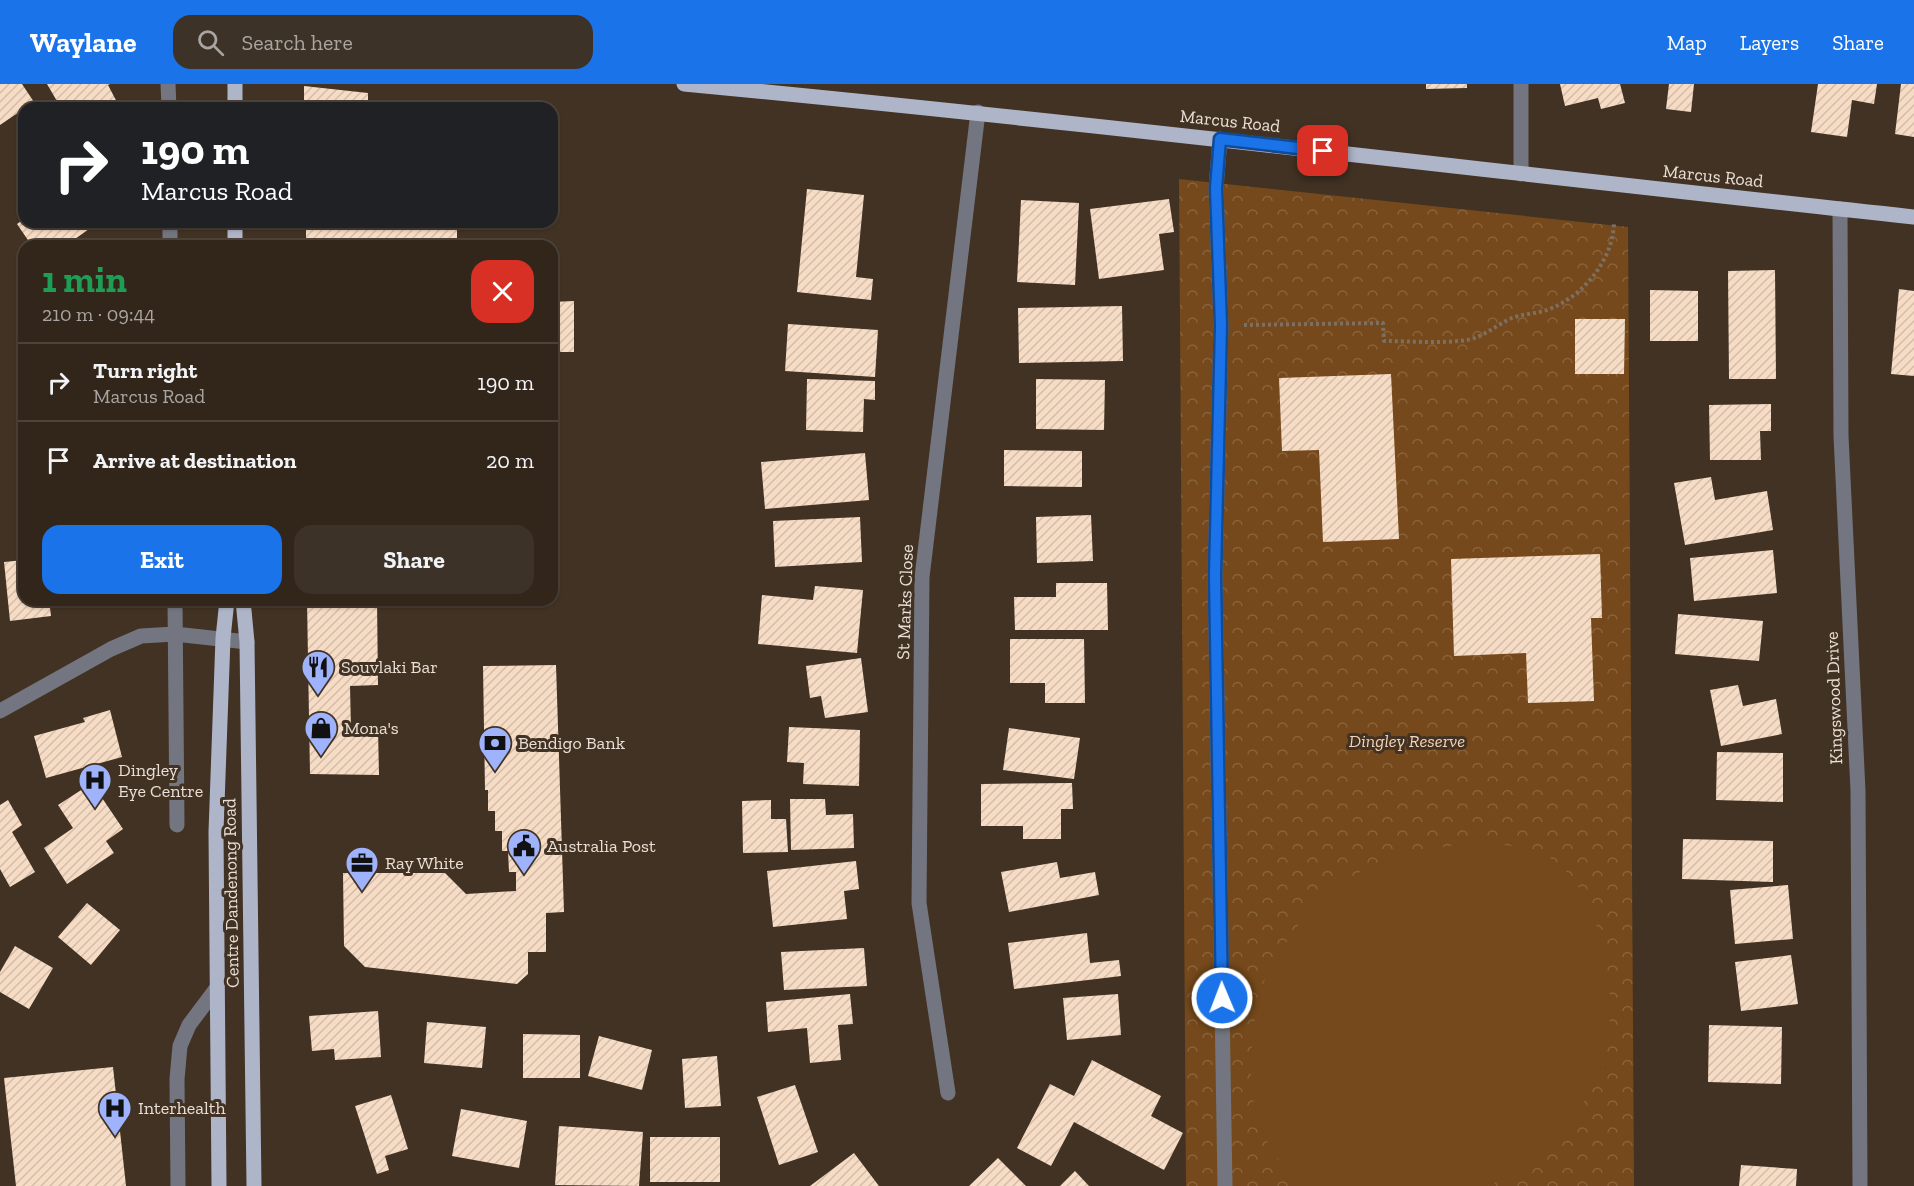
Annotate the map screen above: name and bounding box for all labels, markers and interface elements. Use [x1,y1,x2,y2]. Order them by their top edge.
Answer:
search box [173,15,593,69]
text: Waylane [30,26,137,59]
icon: search [194,26,227,59]
text: Search here [242,29,353,56]
text: Map [1667,30,1707,55]
text: Layers [1740,30,1799,55]
text: Share [1832,30,1884,55]
street label: Marcus Road [1179,105,1282,137]
text: 190 m [141,124,249,175]
pin [1297,125,1348,176]
icon: right [42,126,120,204]
icon: arrive [1306,134,1339,167]
street label: Marcus Road [1662,160,1765,192]
text: Marcus Road [141,175,293,207]
text: 1 min [42,258,127,301]
button: close [471,260,534,323]
text: 210 m · 09:44 [42,302,155,326]
text: Turn right [93,357,197,384]
icon: right [42,366,75,399]
text: 190 m [477,369,534,396]
text: Marcus Road [93,384,205,408]
icon: arrive [42,444,75,477]
text: Arrive at destination [93,447,296,474]
text: 20 m [486,447,534,474]
button: Exit [42,525,282,594]
button: Share [294,525,534,594]
street label: St Marks Close [892,544,918,660]
street label: Kingswood Drive [1821,631,1847,765]
restaurant icon: Souvlaki Bar [300,649,336,696]
place label: Souvlaki Bar [341,656,438,678]
shop icon: Mona's [303,710,339,757]
place label: Mona's [344,717,399,739]
bank icon: Bendigo Bank [477,725,513,772]
park label: Dingley Reserve [1349,730,1465,752]
place label: Bendigo Bank [518,732,626,754]
place label: Dingley Eye Centre [118,759,203,802]
hospital icon: Dingley Eye Centre [77,762,113,809]
street label: Centre Dandenong Road [218,798,244,988]
public building icon: Australia Post [506,828,542,875]
place label: Australia Post [547,835,656,857]
office icon: Ray White [344,845,380,892]
place label: Ray White [385,852,464,874]
position arrow [1190,966,1254,1030]
hospital icon: Interhealth [97,1090,133,1137]
place label: Interhealth [138,1097,225,1119]

